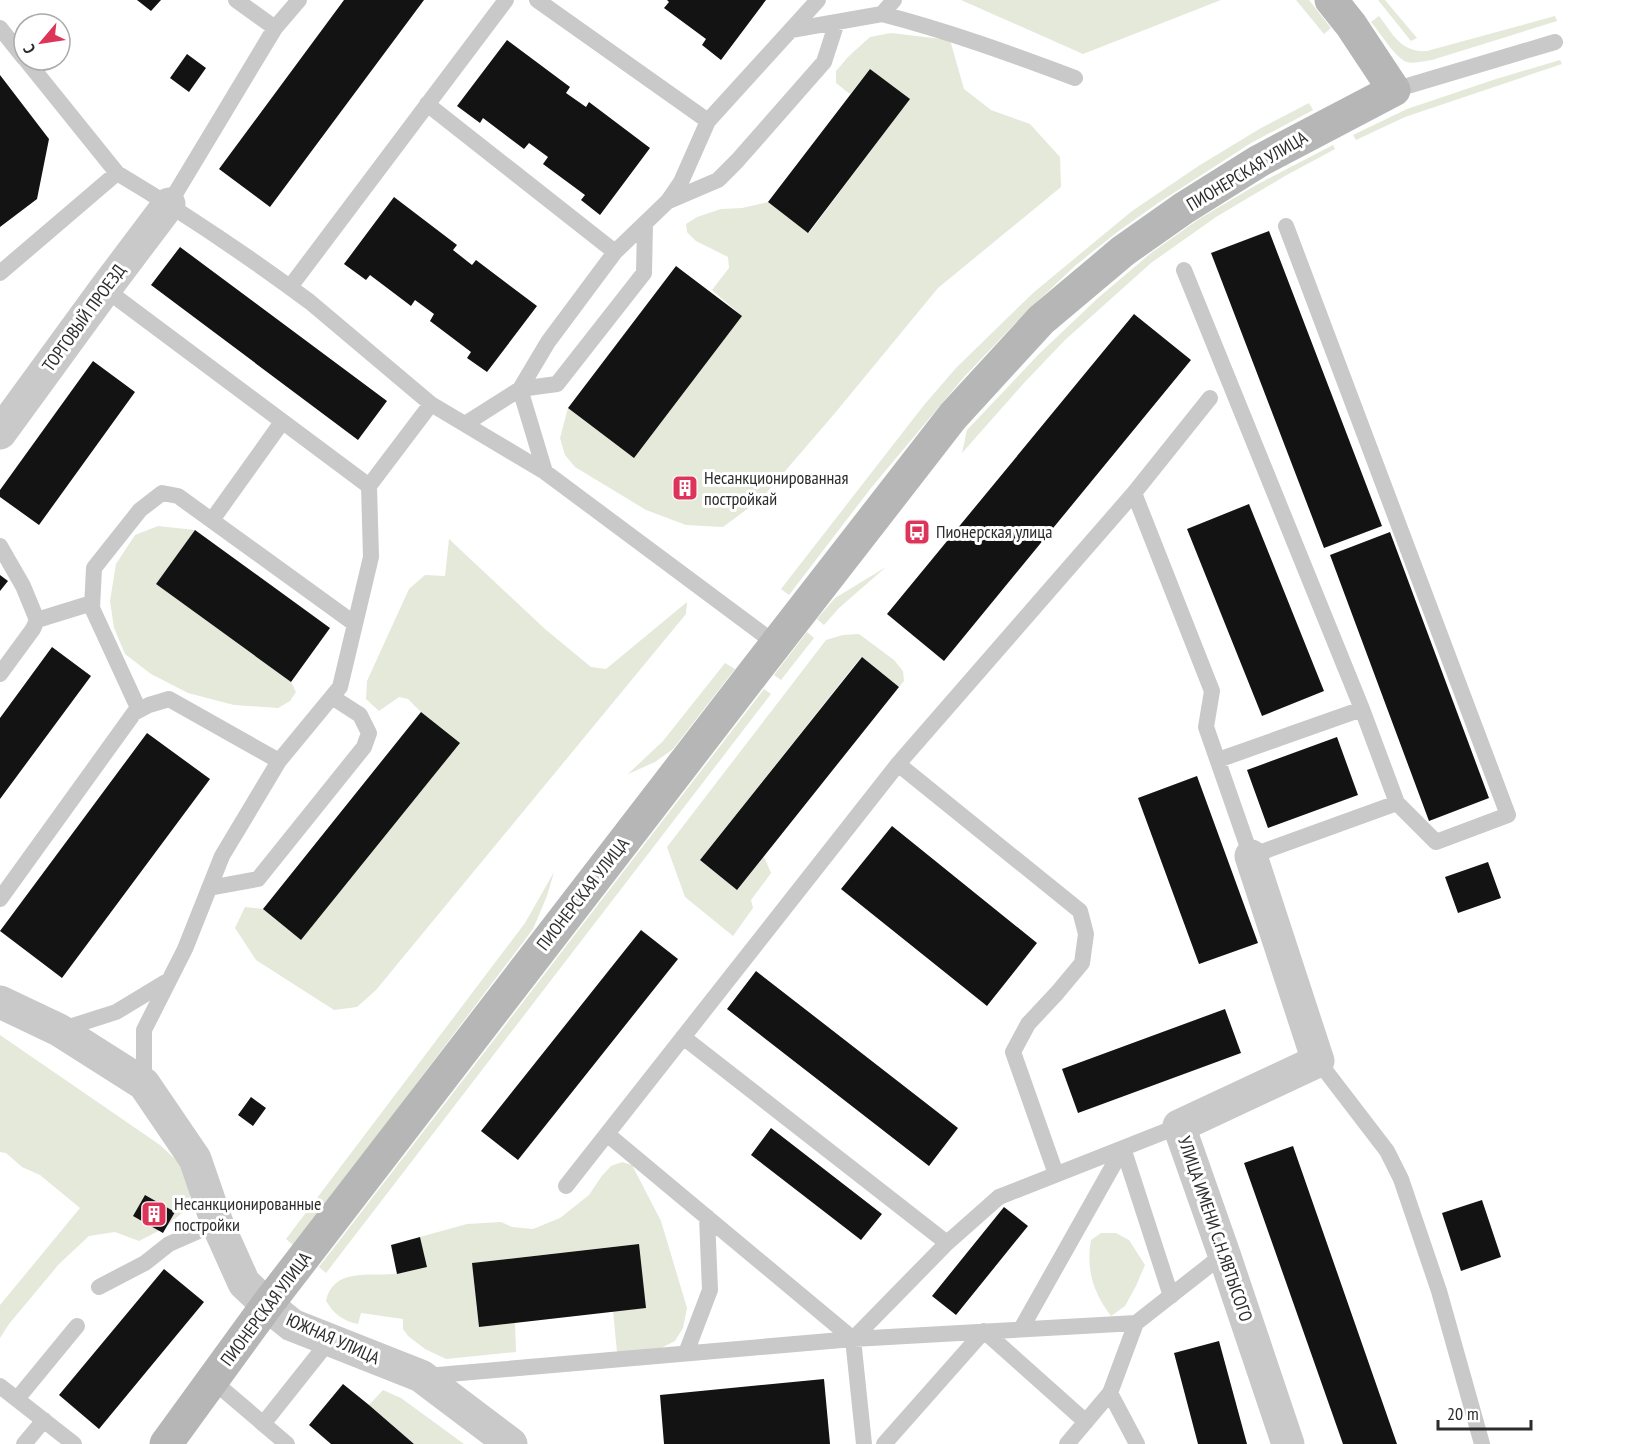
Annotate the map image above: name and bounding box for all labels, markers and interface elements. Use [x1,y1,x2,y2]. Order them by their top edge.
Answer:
north arrow [12,12,72,72]
text: С [18,41,39,57]
street label: ПИОНЕРСКАЯ УЛИЦА [1182,125,1312,216]
street label: ТОРГОВЫЙ ПРОЕЗД [37,259,130,376]
place label: Несанкционированная постройкай [704,466,849,510]
building icon: Несанкционированная постройкай [670,473,700,503]
bus stop icon: Пионерская улица [902,517,932,547]
place label: Пионерская улица [936,520,1052,543]
street label: ПИОНЕРСКАЯ УЛИЦА [531,832,634,955]
street label: УЛИЦА ИМЕНИ С.Н.ЯВТЫСОГО [1173,1133,1258,1325]
place label: Несанкционированные постройки [174,1192,321,1236]
building icon: Несанкционированные постройки [139,1199,169,1229]
street label: ПИОНЕРСКАЯ УЛИЦА [215,1247,316,1370]
street label: ЮЖНАЯ УЛИЦА [283,1308,384,1369]
scale bar [1438,1393,1531,1431]
text: 20 m [1447,1402,1479,1425]

